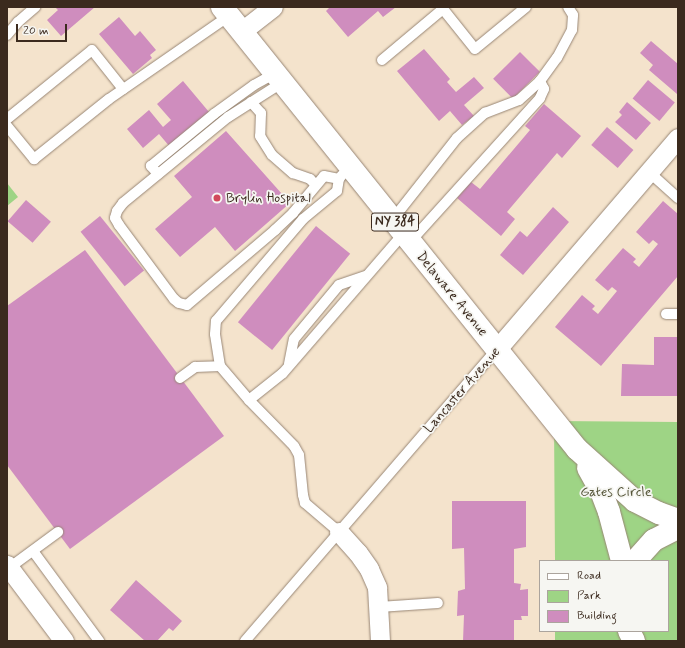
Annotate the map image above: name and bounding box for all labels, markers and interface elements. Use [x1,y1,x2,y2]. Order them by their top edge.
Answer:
scale bar [18,16,69,42]
text: 20 m [23,23,49,39]
place label: Brylin Hospital [226,190,316,206]
marker: Brylin Hospital [211,192,223,204]
road number: NY 384 [371,211,419,233]
street label: Delaware Avenue [412,248,492,340]
street label: Lancaster Avenue [421,344,503,436]
park label: Gates Circle [581,484,651,500]
legend [539,560,669,632]
text: Road [577,568,601,584]
text: Park [577,588,601,604]
text: Building [577,608,617,624]

